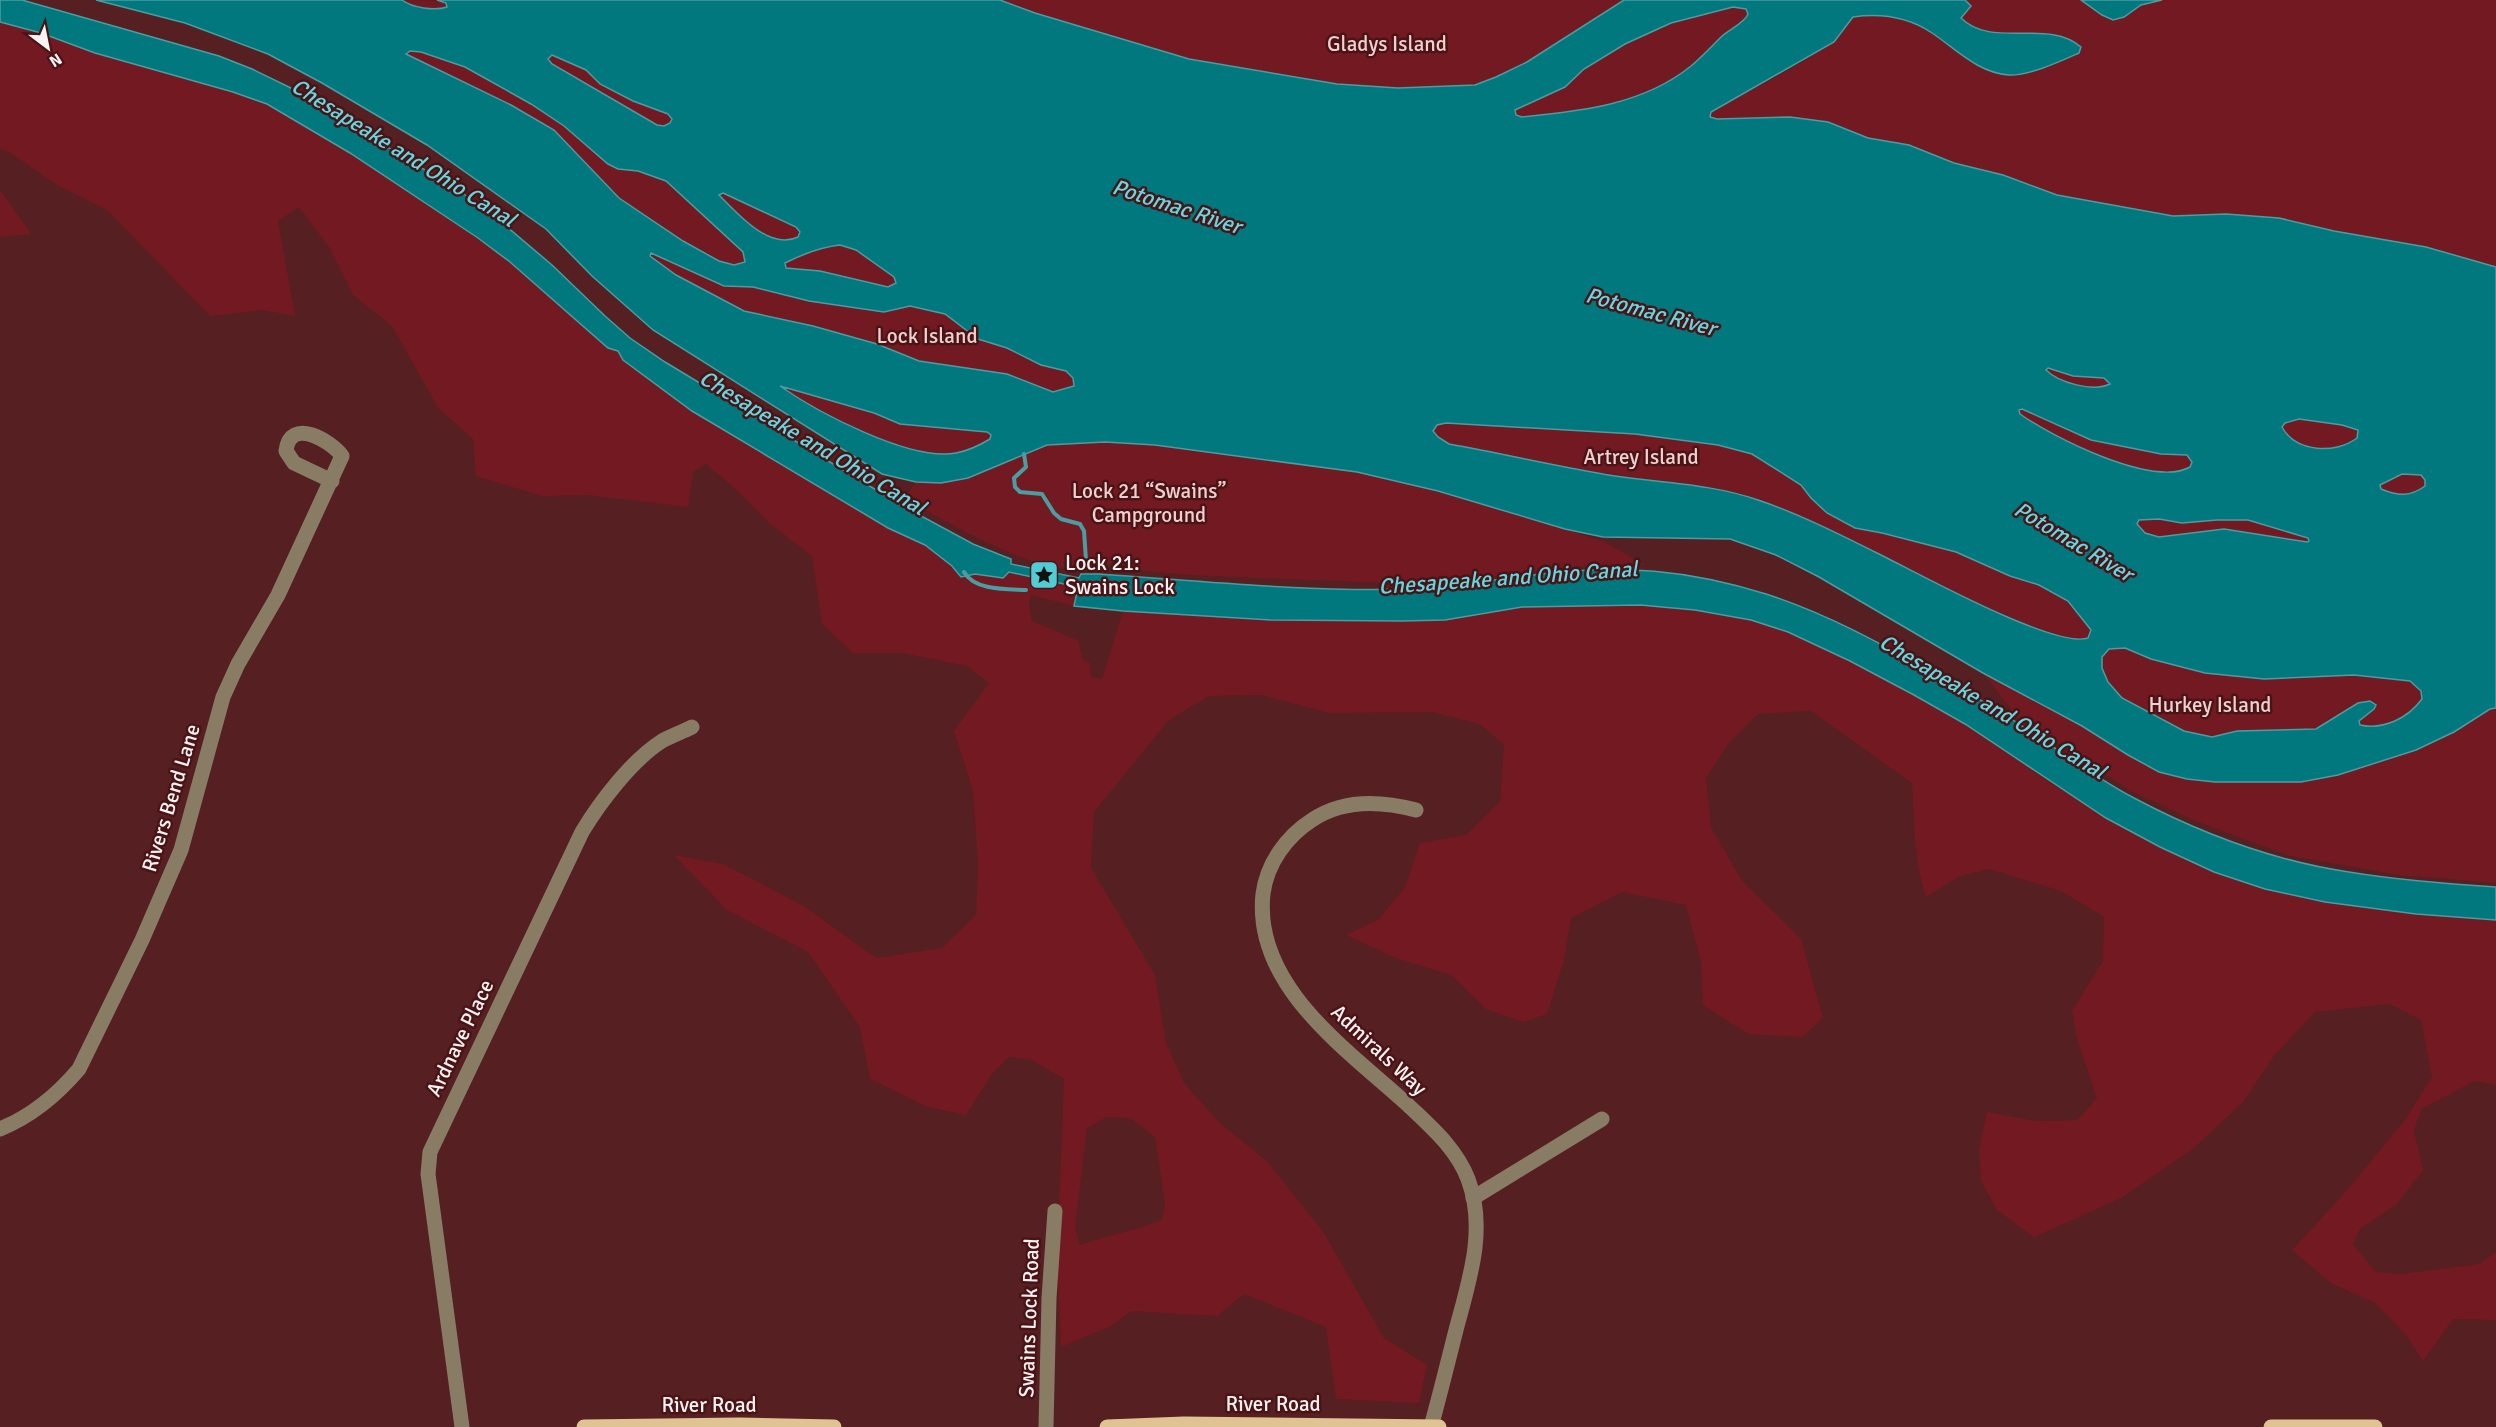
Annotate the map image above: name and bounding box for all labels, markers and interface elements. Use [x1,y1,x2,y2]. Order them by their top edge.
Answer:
north arrow [18,18,78,78]
park label: Gladys Island [1327,31,1447,57]
text: N [45,48,65,71]
water label: Chesapeake and Ohio Canal [287,72,522,233]
water label: Potomac River [1109,173,1247,241]
water label: Potomac River [1583,281,1722,343]
park label: Lock Island [876,323,978,349]
water label: Chesapeake and Ohio Canal [695,364,932,522]
park label: Artrey Island [1583,444,1699,470]
park label: Lock 21 “Swains” Campground [1072,478,1226,528]
water label: Potomac River [2010,495,2140,589]
place label: Lock 21: Swains Lock [1065,550,1175,600]
water label: Chesapeake and Ohio Canal [1378,555,1640,600]
place icon: Lock 21: Swains Lock [1028,559,1060,591]
water label: Chesapeake and Ohio Canal [1875,628,2112,786]
park label: Hurkey Island [2149,692,2271,718]
street label: Rivers Bend Lane [136,721,206,875]
street label: Ardnave Place [421,975,499,1101]
street label: Admirals Way [1326,999,1433,1101]
street label: Swains Lock Road [1013,1238,1045,1398]
street label: River Road [1225,1391,1321,1417]
street label: River Road [661,1392,757,1418]

